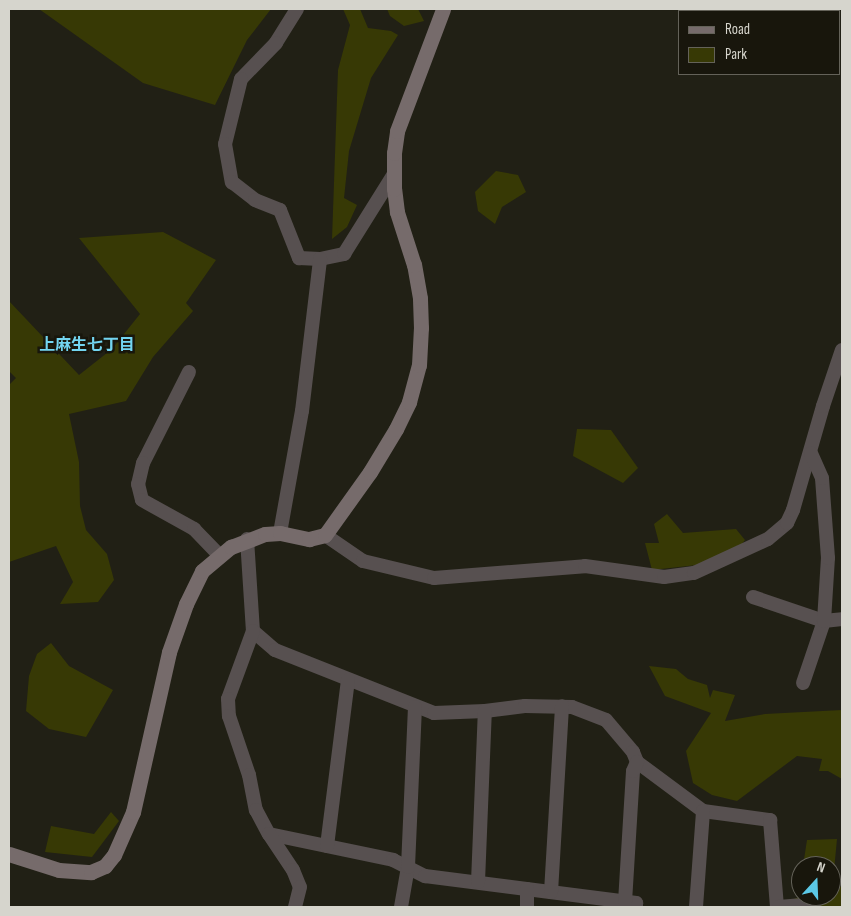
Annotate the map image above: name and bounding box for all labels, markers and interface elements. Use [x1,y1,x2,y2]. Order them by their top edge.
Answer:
legend [678,10,841,75]
text: Road [725,20,750,39]
text: Park [725,45,747,64]
district label: 上麻生七丁目 [39,336,135,356]
north arrow [791,856,841,906]
text: N [815,858,827,877]

